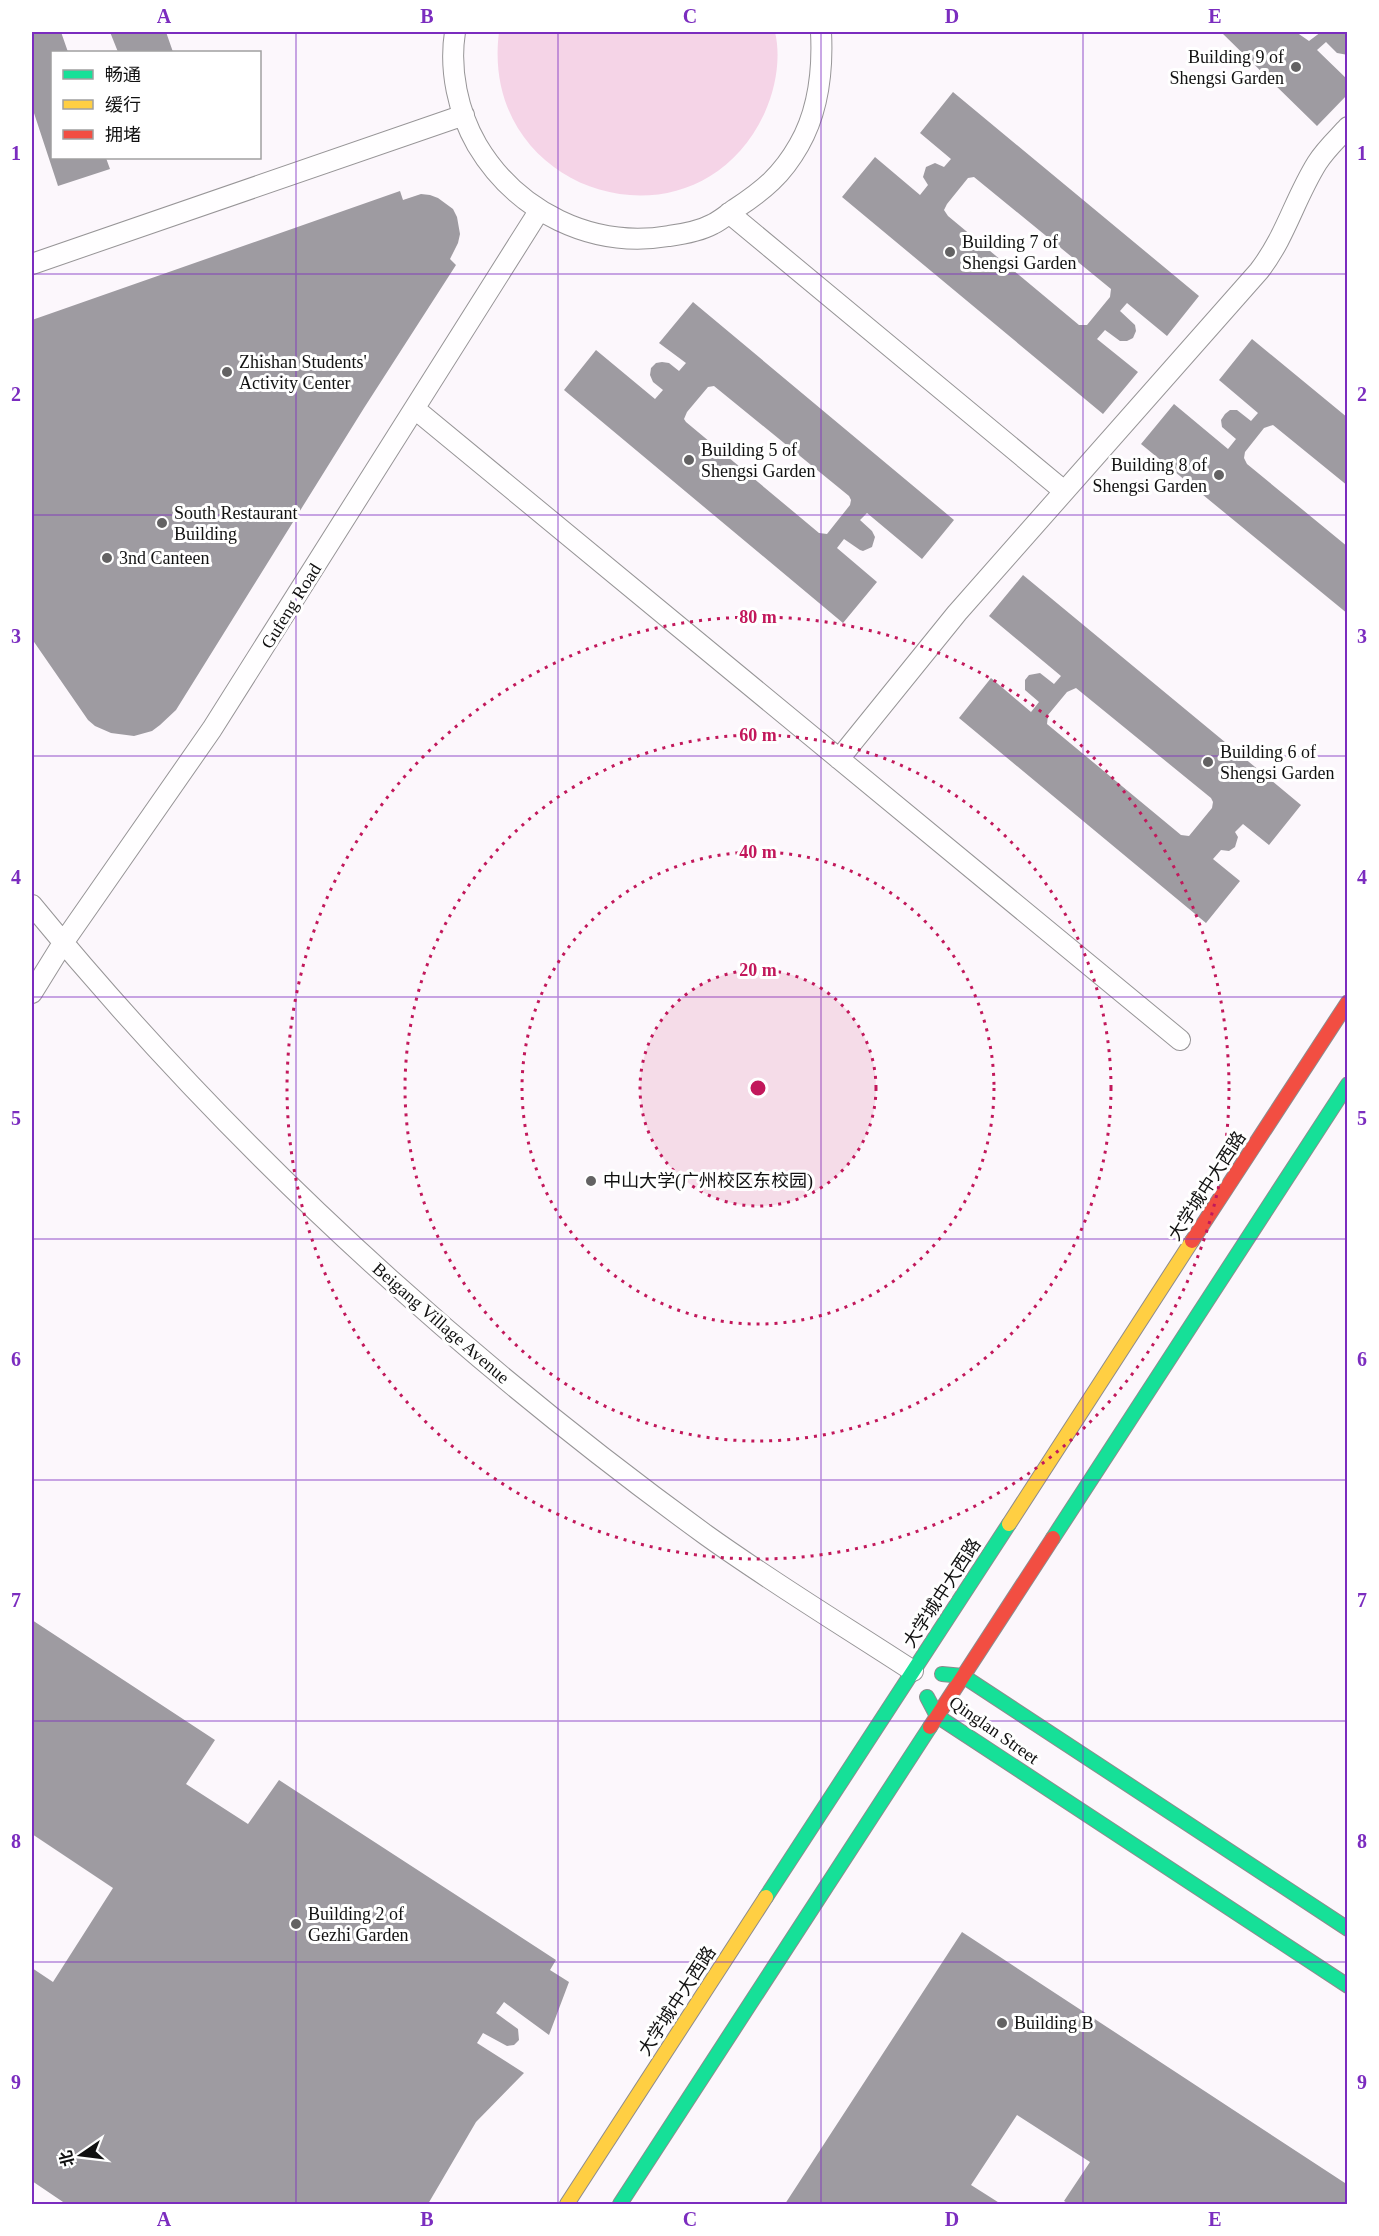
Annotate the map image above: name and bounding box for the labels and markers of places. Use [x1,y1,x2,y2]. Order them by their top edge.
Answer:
place label: Building 9 of Shengsi Garden [1170,47,1284,88]
marker: Building 9 of Shengsi Garden [1289,60,1303,74]
place label: Building 7 of Shengsi Garden [962,232,1076,273]
marker: Building 7 of Shengsi Garden [943,245,957,259]
place label: Zhishan Students' Activity Center [239,352,367,393]
marker: Zhishan Students' Activity Center [220,365,234,379]
place label: Building 5 of Shengsi Garden [701,440,815,481]
marker: Building 5 of Shengsi Garden [682,453,696,467]
place label: Building 8 of Shengsi Garden [1093,455,1207,496]
marker: Building 8 of Shengsi Garden [1212,468,1226,482]
place label: South Restaurant Building [174,503,298,544]
marker: South Restaurant Building [155,516,169,530]
place label: 3nd Canteen [119,548,209,568]
marker: 3nd Canteen [100,551,114,565]
place label: Building 6 of Shengsi Garden [1220,742,1334,783]
marker: Building 6 of Shengsi Garden [1201,755,1215,769]
centre of rings [748,1078,768,1098]
place label: 中山大学(广州校区东校园) [603,1171,813,1192]
marker: 中山大学(广州校区东校园) [584,1174,598,1188]
place label: Building 2 of Gezhi Garden [308,1904,408,1945]
marker: Building 2 of Gezhi Garden [289,1917,303,1931]
place label: Building B [1014,2013,1094,2033]
marker: Building B [995,2016,1009,2030]

